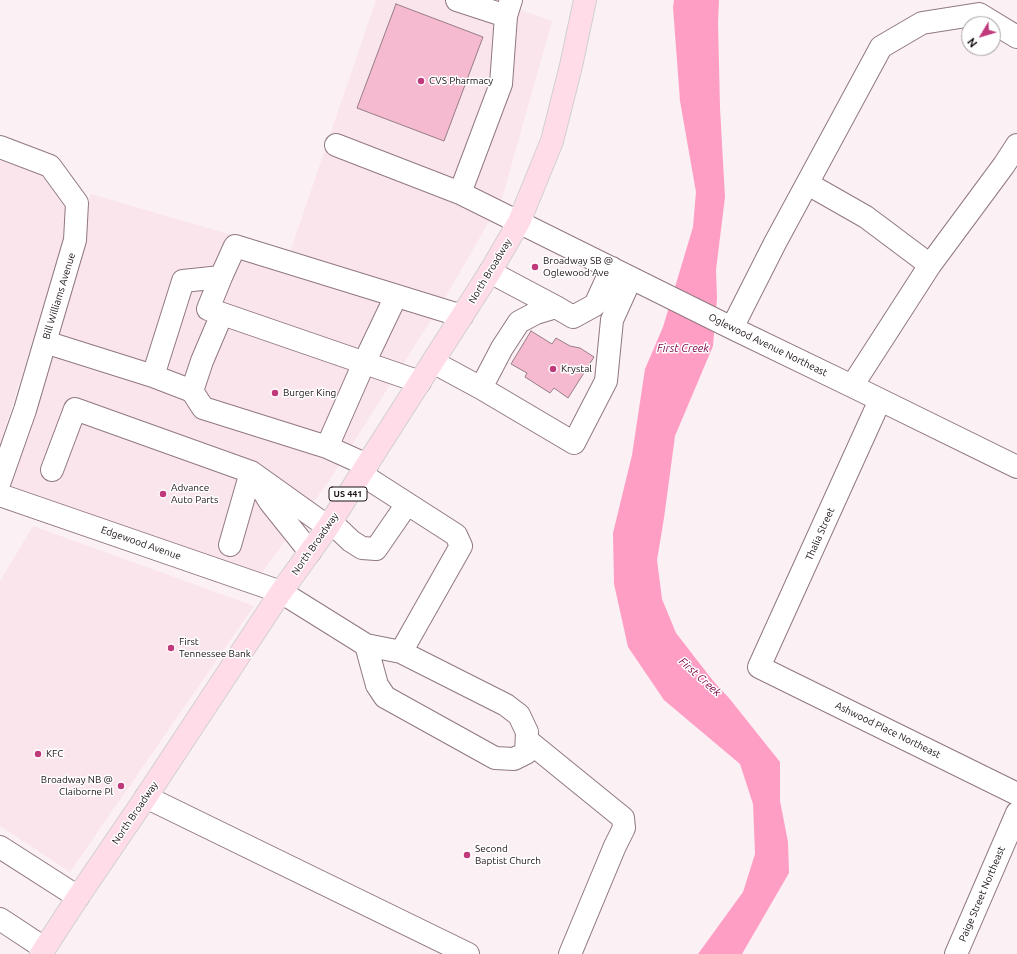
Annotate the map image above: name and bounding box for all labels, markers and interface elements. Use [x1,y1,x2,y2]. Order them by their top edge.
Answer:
north arrow [961,16,1001,56]
text: N [965,36,980,50]
place label: CVS Pharmacy [429,75,493,87]
marker: CVS Pharmacy [416,76,426,86]
street label: North Broadway [466,236,514,306]
street label: Bill Williams Avenue [40,251,78,341]
place label: Broadway SB @ Oglewood Ave [543,255,613,278]
marker: Broadway SB @ Oglewood Ave [530,262,540,272]
street label: Oglewood Avenue Northeast [707,311,829,379]
water label: First Creek [657,341,709,355]
place label: Krystal [561,363,592,375]
marker: Krystal [548,364,558,374]
place label: Burger King [283,387,336,399]
marker: Burger King [270,388,280,398]
place label: Advance Auto Parts [171,482,218,506]
road number: US 441 [329,487,367,501]
marker: Advance Auto Parts [158,489,168,499]
street label: Thalia Street [803,506,837,562]
street label: North Broadway [289,511,341,577]
street label: Edgewood Avenue [99,524,183,562]
place label: First Tennessee Bank [179,636,251,660]
marker: First Tennessee Bank [166,643,176,653]
water label: First Creek [676,655,724,699]
street label: Ashwood Place Northeast [833,699,943,761]
place label: KFC [46,748,63,760]
marker: KFC [33,749,43,759]
place label: Broadway NB @ Claiborne Pl [41,774,113,798]
street label: North Broadway [110,779,160,847]
marker: Broadway NB @ Claiborne Pl [116,781,126,791]
place label: Second Baptist Church [475,843,541,866]
street label: Paige Street Northeast [956,844,1008,944]
marker: Second Baptist Church [462,850,472,860]

